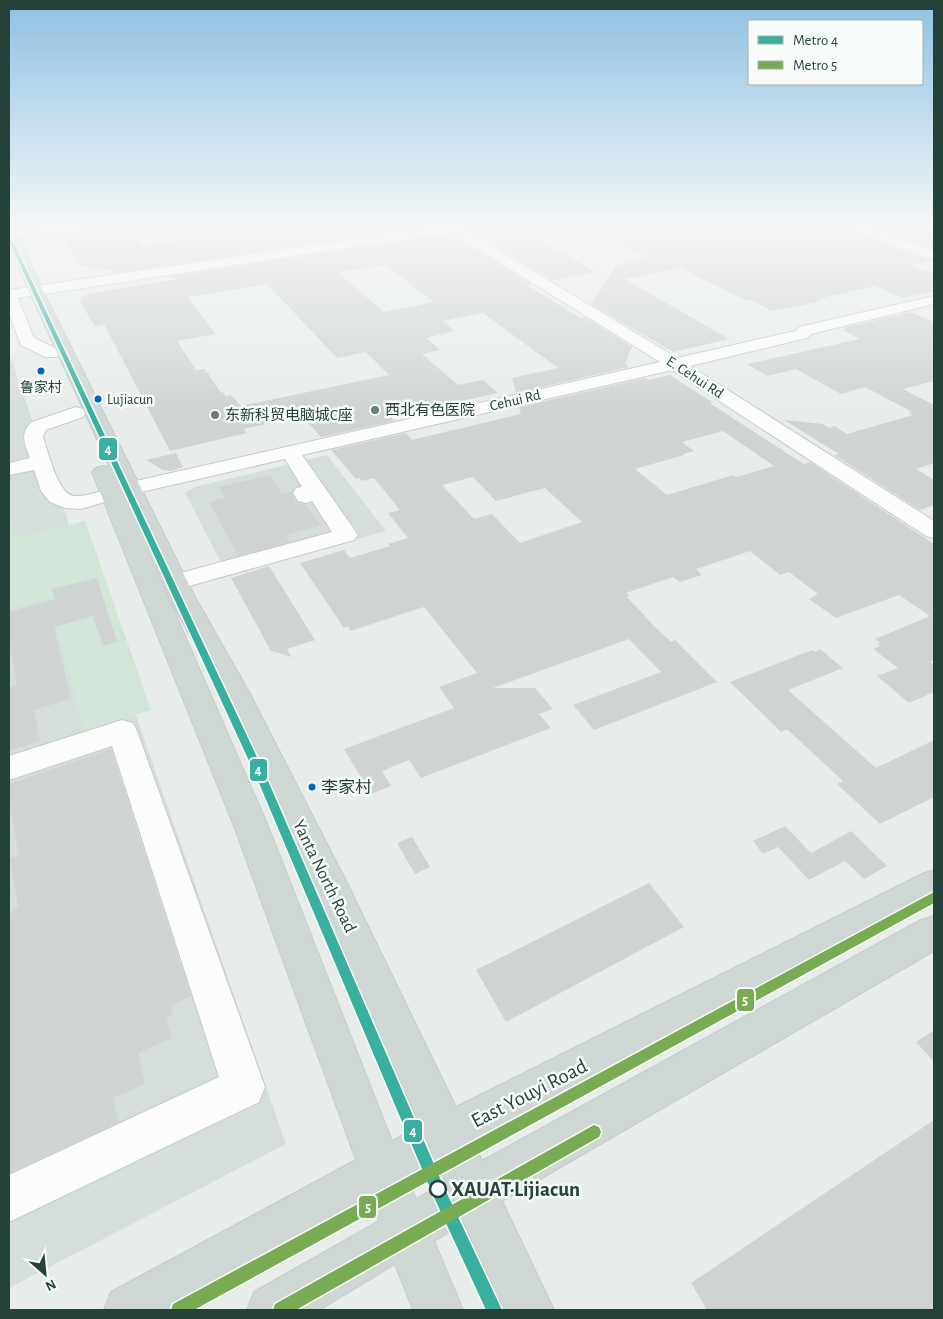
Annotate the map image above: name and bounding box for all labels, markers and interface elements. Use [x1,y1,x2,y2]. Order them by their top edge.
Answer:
legend [748,20,923,85]
text: Metro 4 [793,33,838,48]
text: Metro 5 [793,58,837,73]
street label: E. Cehui Rd [664,354,726,401]
marker: 鲁家村 [36,366,46,376]
place label: 鲁家村 [20,379,62,395]
street label: Cehui Rd [488,387,542,414]
place label: Lujiacun [107,393,153,407]
marker: Lujiacun [93,394,103,404]
place label: 西北有色医院 [385,401,475,418]
marker: 西北有色医院 [369,404,381,416]
place label: 东新科贸电脑城C座 [225,407,353,423]
marker: 东新科贸电脑城C座 [209,409,221,421]
line badge: 4 [98,437,118,461]
text: 4 [104,443,112,457]
line badge: 4 [249,758,268,782]
text: 4 [254,764,262,778]
place label: 李家村 [321,778,372,796]
marker: 李家村 [307,782,317,792]
street label: Yanta North Road [289,817,359,936]
line badge: 5 [736,988,755,1012]
text: 5 [742,994,748,1008]
street label: East Youyi Road [468,1055,591,1132]
line badge: 4 [403,1119,423,1143]
text: 4 [409,1125,417,1139]
place label: XAUAT·Lijiacun [451,1179,580,1200]
marker: XAUAT·Lijiacun [429,1180,447,1198]
line badge: 5 [358,1195,377,1219]
text: 5 [365,1201,371,1215]
north arrow [20,1249,70,1299]
text: N [43,1276,58,1293]

